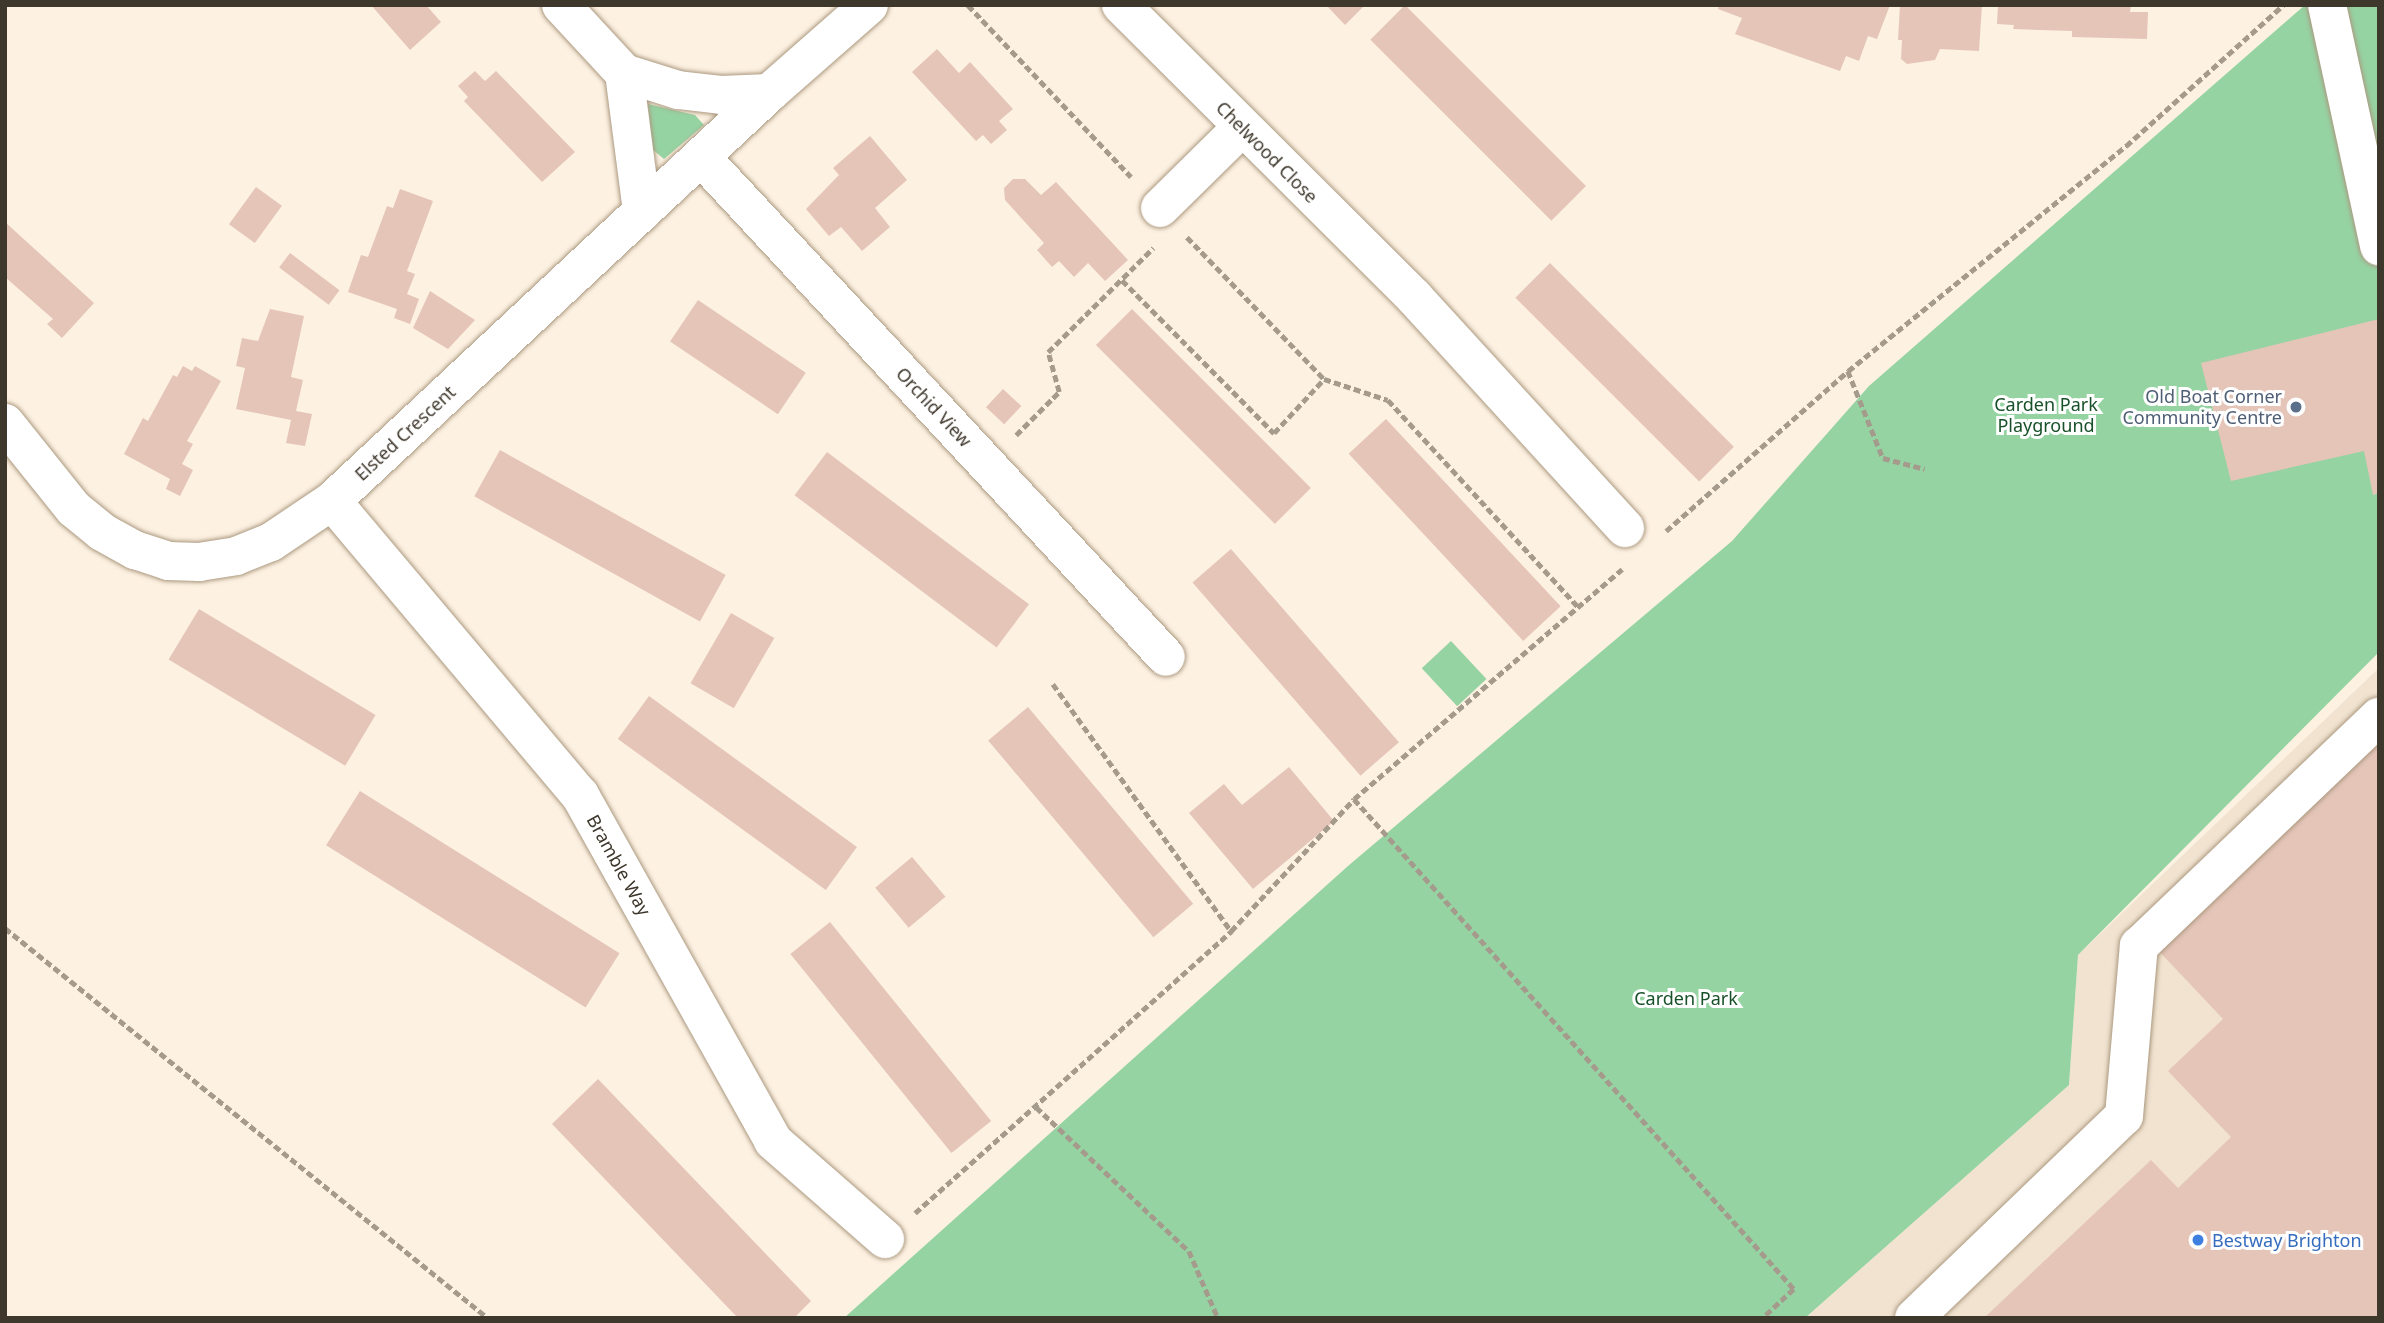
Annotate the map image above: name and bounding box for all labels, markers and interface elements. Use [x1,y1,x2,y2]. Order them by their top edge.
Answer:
street label: Chelwood Close [1212,97,1322,207]
street label: Orchid View [892,363,976,451]
street label: Elsted Crescent [350,381,460,485]
place label: Old Boat Corner Community Centre [2122,386,2282,428]
park label: Carden Park Playground [1994,394,2098,436]
marker: Old Boat Corner Community Centre [2288,399,2304,415]
street label: Bramble Way [582,811,656,919]
park label: Carden Park [1634,987,1738,1009]
place label: Bestway Brighton [2212,1229,2362,1251]
marker: Bestway Brighton [2190,1232,2206,1248]

